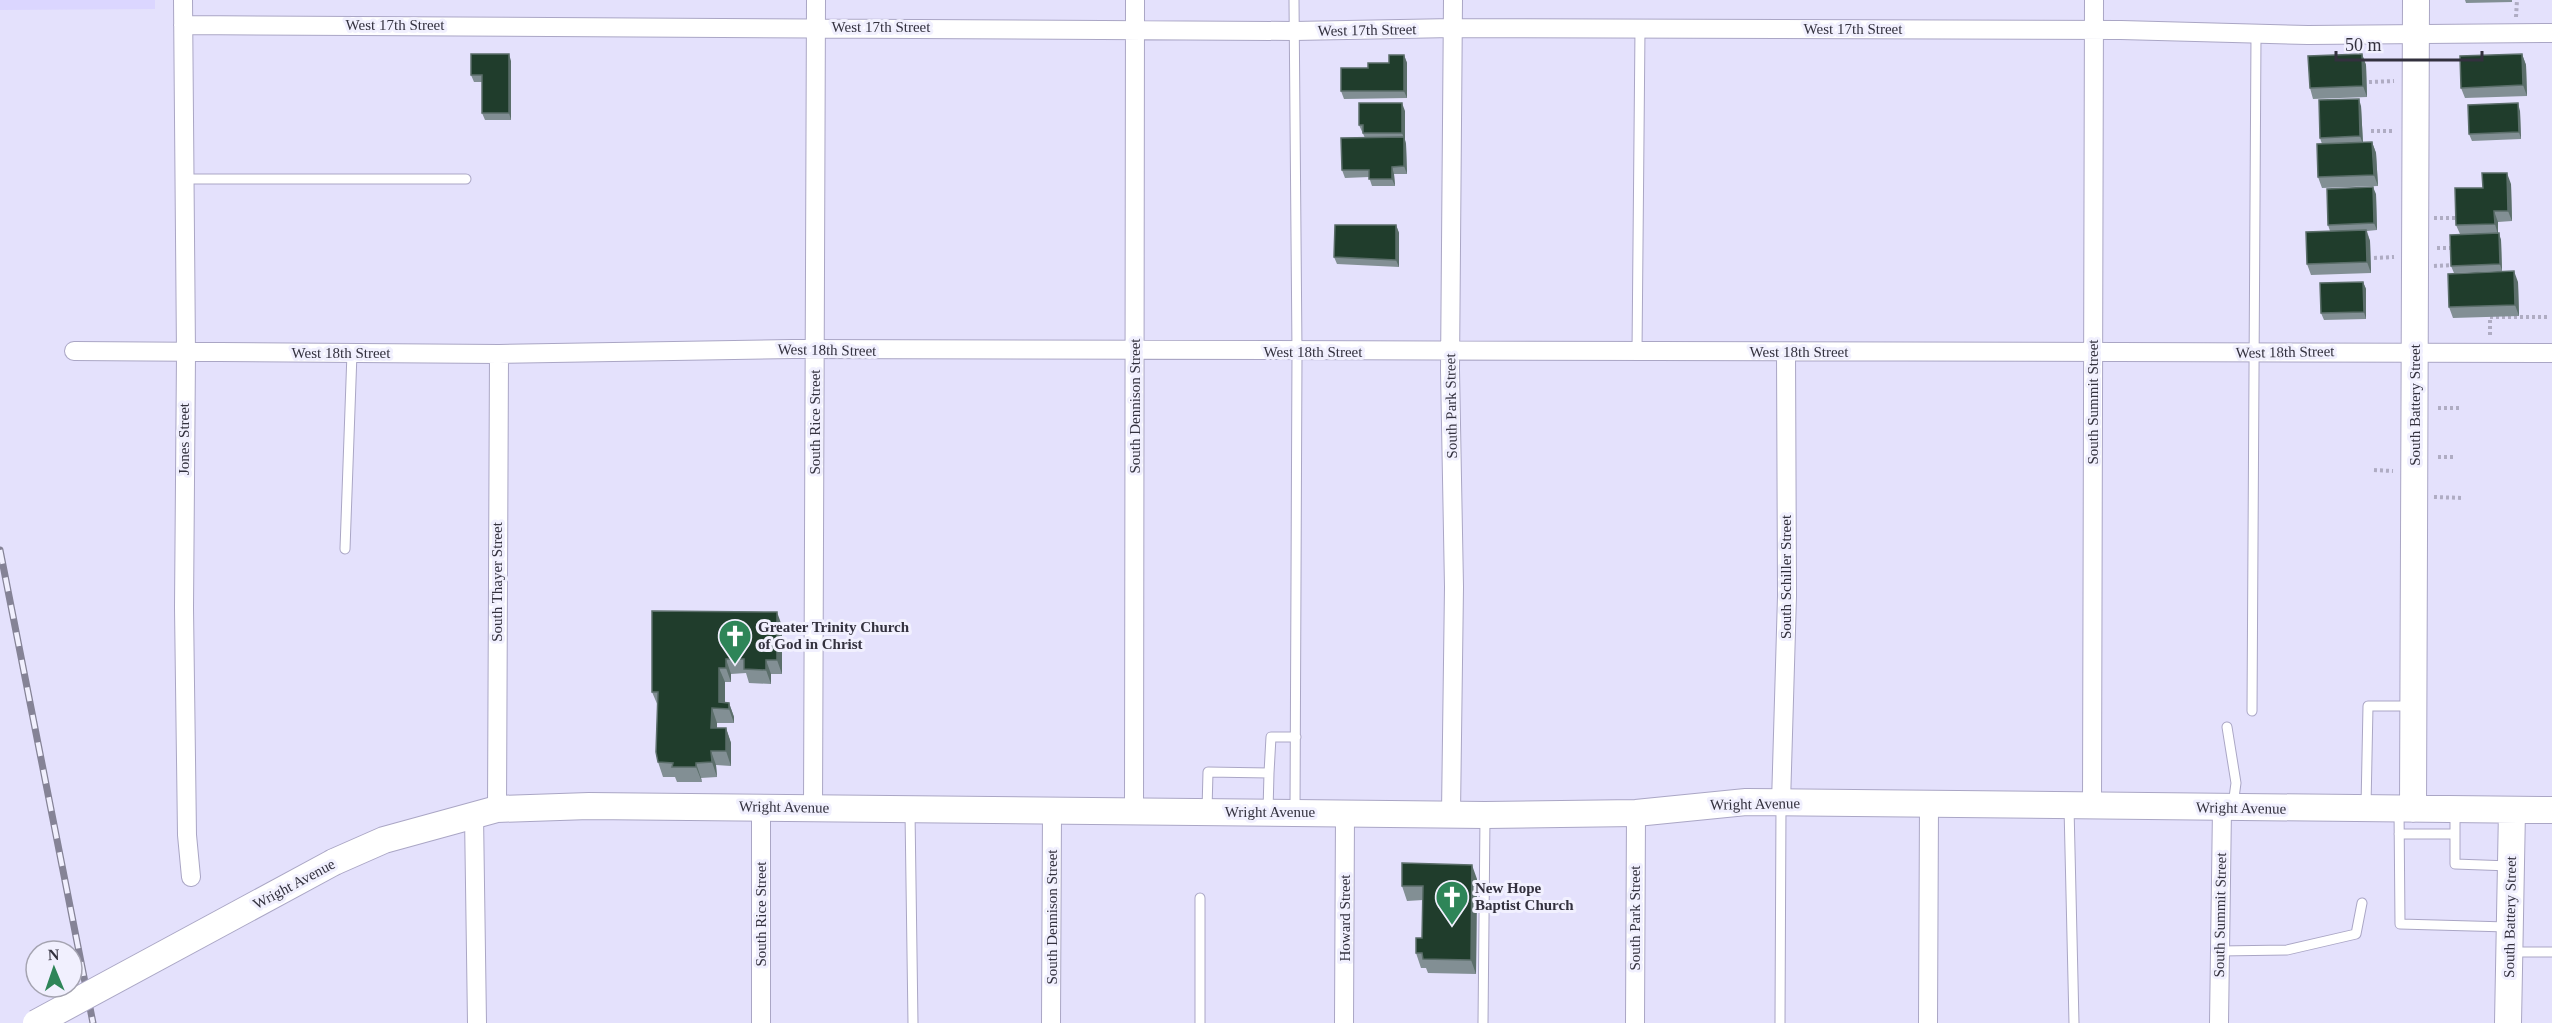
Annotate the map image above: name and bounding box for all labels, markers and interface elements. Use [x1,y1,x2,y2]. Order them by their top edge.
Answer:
street label: West 17th Street [346,17,445,33]
street label: West 17th Street [832,19,931,35]
street label: West 17th Street [1317,21,1417,39]
street label: West 17th Street [1804,21,1903,37]
scale bar [2336,24,2482,62]
text: 50 m [2345,35,2382,55]
street label: South Dennison Street [1127,338,1143,474]
street label: South Summit Street [2085,339,2101,465]
street label: West 18th Street [777,341,877,359]
street label: West 18th Street [2235,343,2335,361]
street label: South Battery Street [2407,343,2423,466]
street label: West 18th Street [1264,344,1363,360]
street label: West 18th Street [1750,344,1849,360]
street label: West 18th Street [292,345,391,361]
street label: South Park Street [1442,353,1460,459]
street label: South Rice Street [807,369,823,475]
street label: Jones Street [176,402,192,475]
street label: South Schiller Street [1778,514,1794,639]
street label: South Thayer Street [489,521,505,642]
church icon: Greater Trinity Church of God in Christ [717,618,753,665]
place label: Greater Trinity Church of God in Christ [758,619,910,652]
street label: Wright Avenue [1710,795,1801,813]
street label: Wright Avenue [739,798,830,816]
street label: Wright Avenue [2196,799,2287,817]
street label: Wright Avenue [1225,804,1316,820]
street label: South Dennison Street [1044,849,1060,985]
street label: South Summit Street [2211,852,2229,978]
street label: South Battery Street [2501,855,2519,978]
street label: Wright Avenue [250,856,338,912]
street label: South Rice Street [753,861,769,967]
street label: South Park Street [1627,865,1643,971]
street label: Howard Street [1337,874,1353,962]
church icon: New Hope Baptist Church [1434,879,1470,926]
place label: New Hope Baptist Church [1475,880,1574,913]
north arrow [24,939,84,999]
text: N [47,946,60,963]

